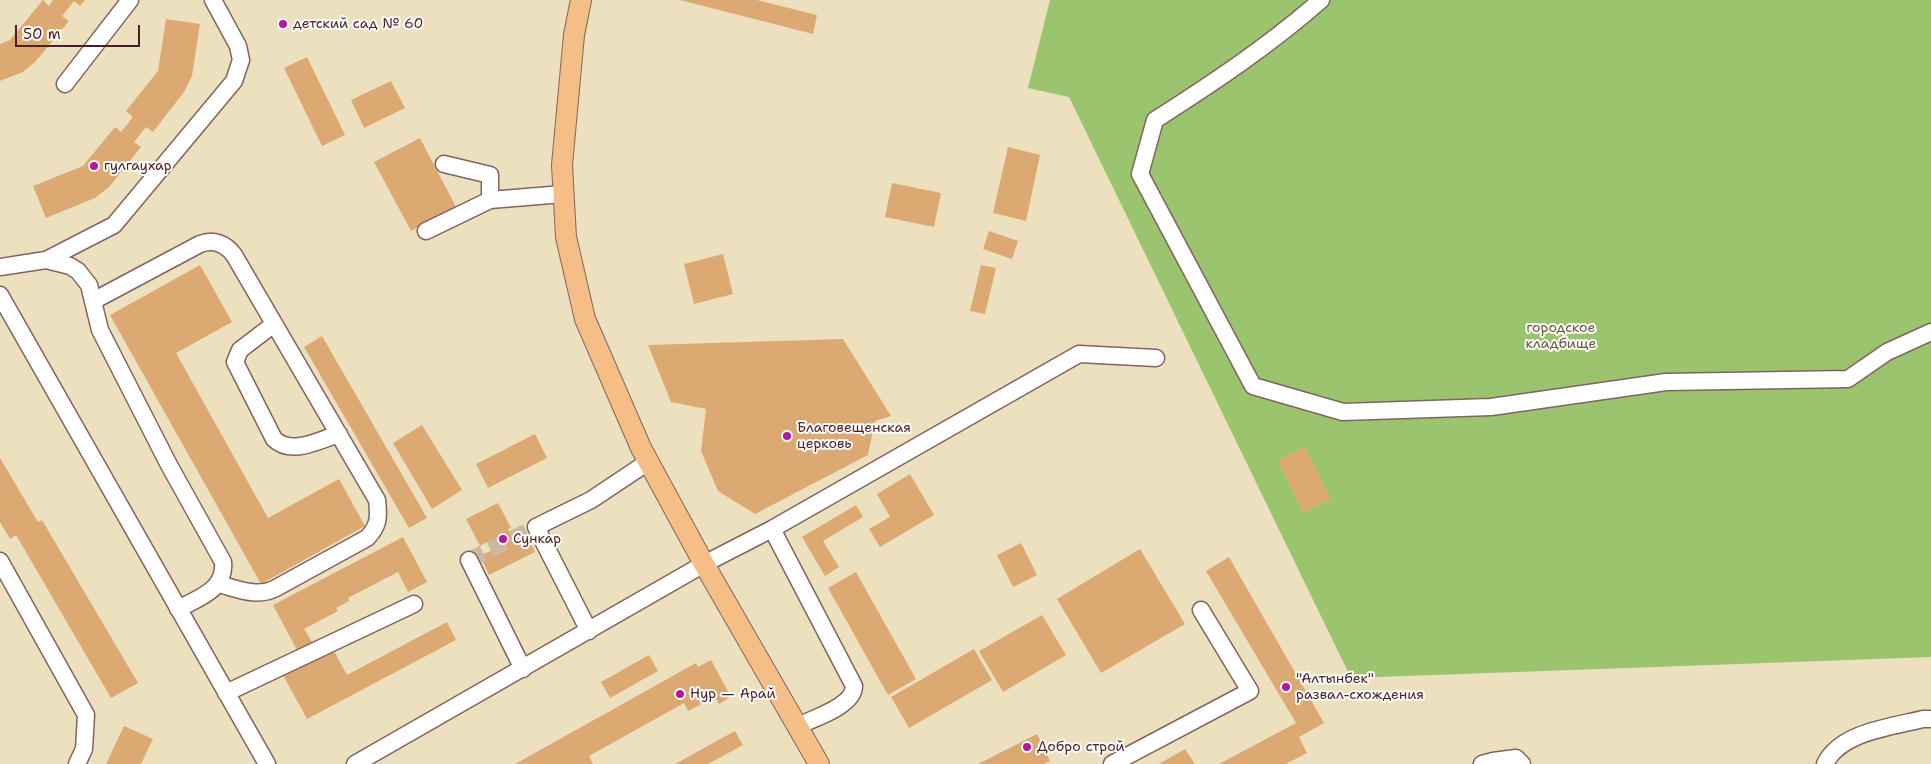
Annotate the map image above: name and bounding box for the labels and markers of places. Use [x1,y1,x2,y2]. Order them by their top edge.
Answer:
place label: детский сад № 60 [293,16,423,32]
marker: детский сад № 60 [277,18,289,30]
place label: гулгаухар [104,158,172,174]
marker: гулгаухар [88,160,100,172]
place label: Благовещенская церковь [797,420,911,452]
marker: Благовещенская церковь [781,430,793,442]
place label: Сункар [513,531,561,547]
marker: Сункар [497,533,509,545]
place label: "Алтынбек" развал-схождения [1296,671,1424,704]
marker: "Алтынбек" развал-схождения [1280,681,1292,693]
place label: Нур — Арай [690,686,776,702]
marker: Нур — Арай [674,688,686,700]
place label: Добро строй [1037,739,1125,755]
marker: Добро строй [1021,741,1033,753]

